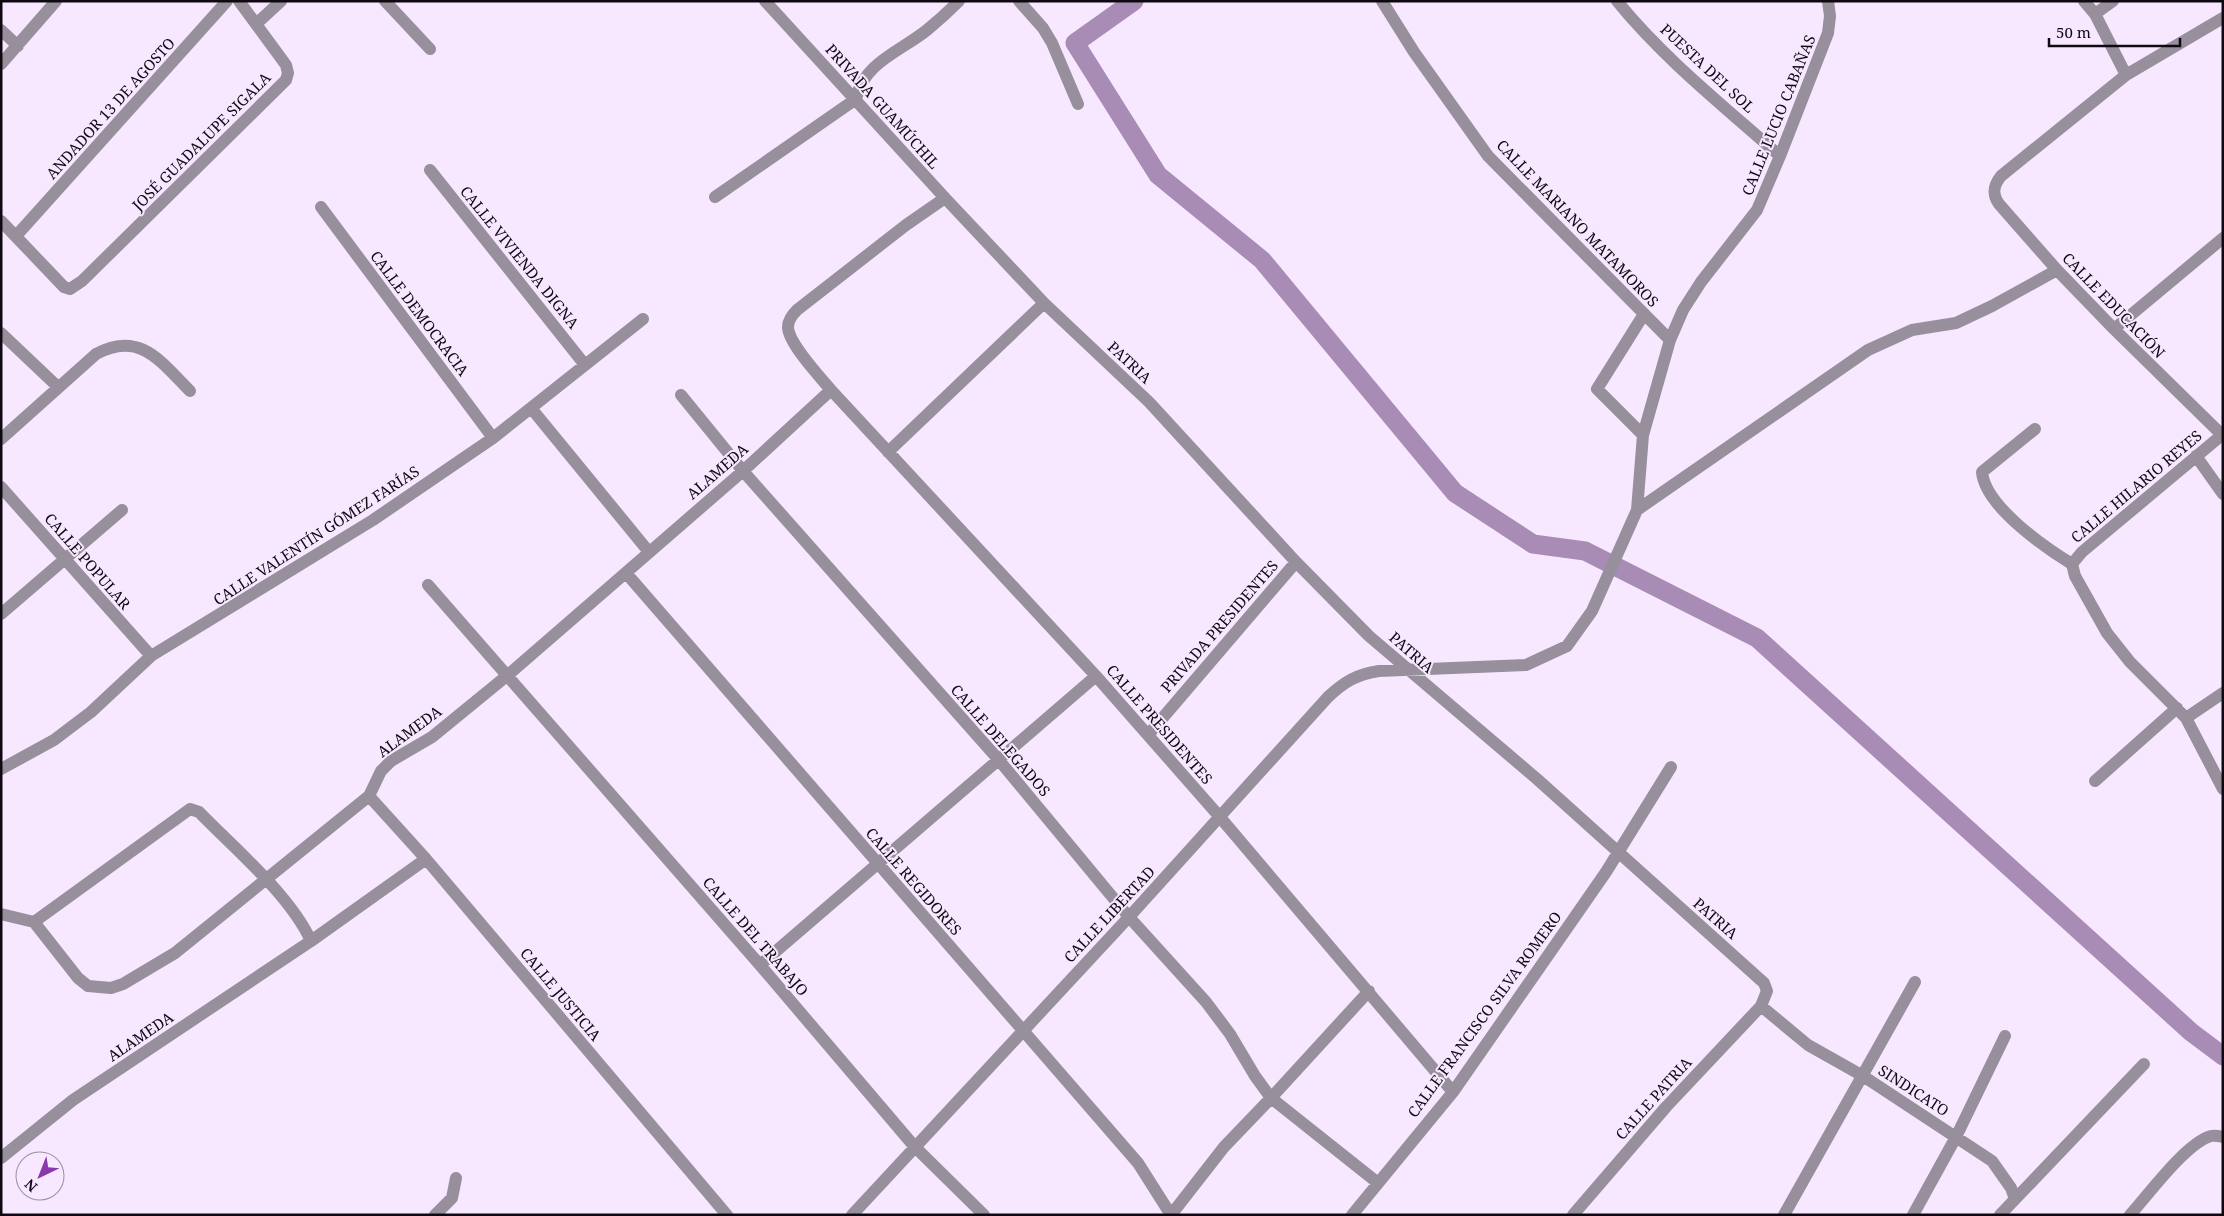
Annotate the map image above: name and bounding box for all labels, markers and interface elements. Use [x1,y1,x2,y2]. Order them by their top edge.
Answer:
scale bar [2049,15,2180,47]
street label: PUESTA DEL SOL [1657,19,1759,117]
text: 50 m [2056,22,2091,42]
street label: CALLE LUCIO CABAÑAS [1737,32,1819,198]
street label: ANDADOR 13 DE AGOSTO [41,33,179,183]
street label: PRIVADA GUAMÚCHIL [822,39,944,173]
street label: JOSÉ GUADALUPE SIGALA [127,67,275,215]
street label: CALLE MARIANO MATAMOROS [1493,135,1663,311]
street label: CALLE VIVIENDA DIGNA [456,182,584,333]
street label: CALLE DEMOCRACIA [366,246,474,380]
street label: CALLE EDUCACIÓN [2058,248,2170,363]
street label: PATRIA [1104,337,1157,388]
street label: CALLE HILARIO REYES [2066,425,2206,547]
street label: ALAMEDA [682,439,752,503]
street label: CALLE VALENTÍN GÓMEZ FARÍAS [209,461,423,609]
street label: CALLE POPULAR [41,509,135,614]
street label: PRIVADA PRESIDENTES [1156,556,1282,696]
street label: PATRIA [1385,627,1439,677]
street label: CALLE PRESIDENTES [1103,660,1217,788]
street label: CALLE DELEGADOS [947,680,1055,800]
street label: ALAMEDA [373,701,446,761]
street label: CALLE REGIDORES [862,823,966,939]
street label: CALLE LIBERTAD [1059,861,1159,967]
street label: CALLE DEL TRABAJO [699,872,813,1000]
street label: PATRIA [1689,893,1743,943]
street label: CALLE FRANCISCO SILVA ROMERO [1402,907,1566,1121]
street label: CALLE JUSTICIA [516,943,606,1045]
street label: ALAMEDA [103,1006,177,1065]
street label: CALLE PATRIA [1610,1052,1696,1144]
street label: SINDICATO [1875,1060,1953,1120]
north arrow [15,1151,65,1201]
text: N [20,1175,41,1197]

